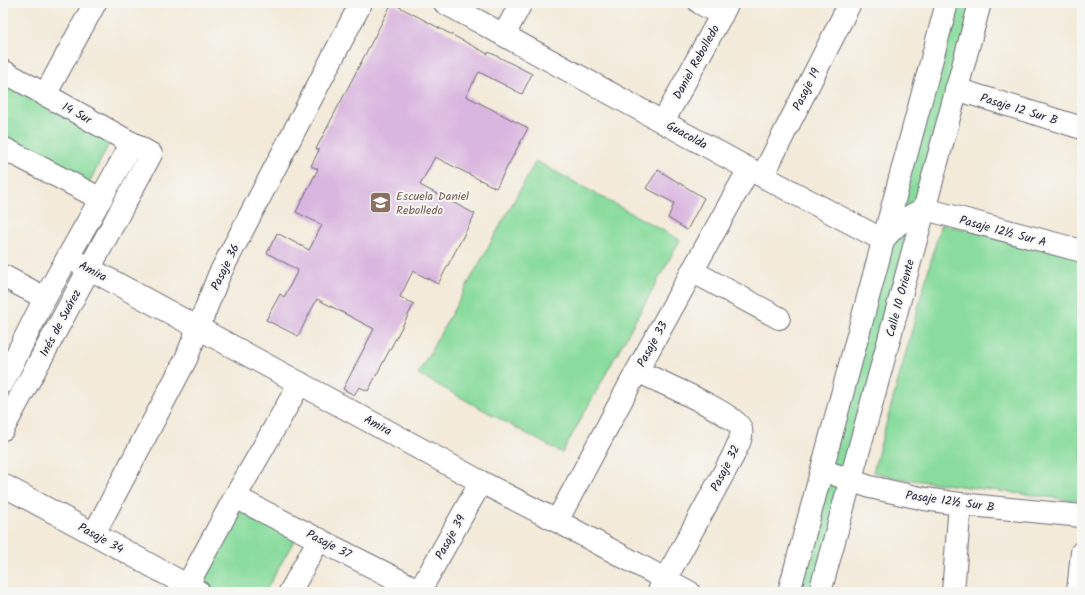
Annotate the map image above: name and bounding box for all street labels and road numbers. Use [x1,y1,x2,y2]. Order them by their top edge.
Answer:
street label: Daniel Rebolledo [668,22,725,103]
street label: Pasaje 19 [788,64,825,114]
street label: Pasaje 12 Sur B [978,89,1060,130]
street label: 14 Sur [58,98,96,130]
street label: Guacolda [663,116,711,155]
street label: Pasaje 12½ Sur A [957,211,1048,252]
street label: Pasaje 36 [206,241,245,294]
street label: Amira [75,256,110,287]
street label: Calle 10 Oriente [881,257,920,339]
street label: Inés de Suárez [35,286,86,360]
street label: Pasaje 33 [632,318,673,371]
street label: Amira [360,410,395,441]
street label: Pasaje 32 [706,442,745,495]
street label: Pasaje 12½ Sur B [904,486,996,517]
street label: Pasaje 39 [430,511,471,563]
street label: Pasaje 34 [74,518,127,559]
street label: Pasaje 37 [303,525,355,564]

